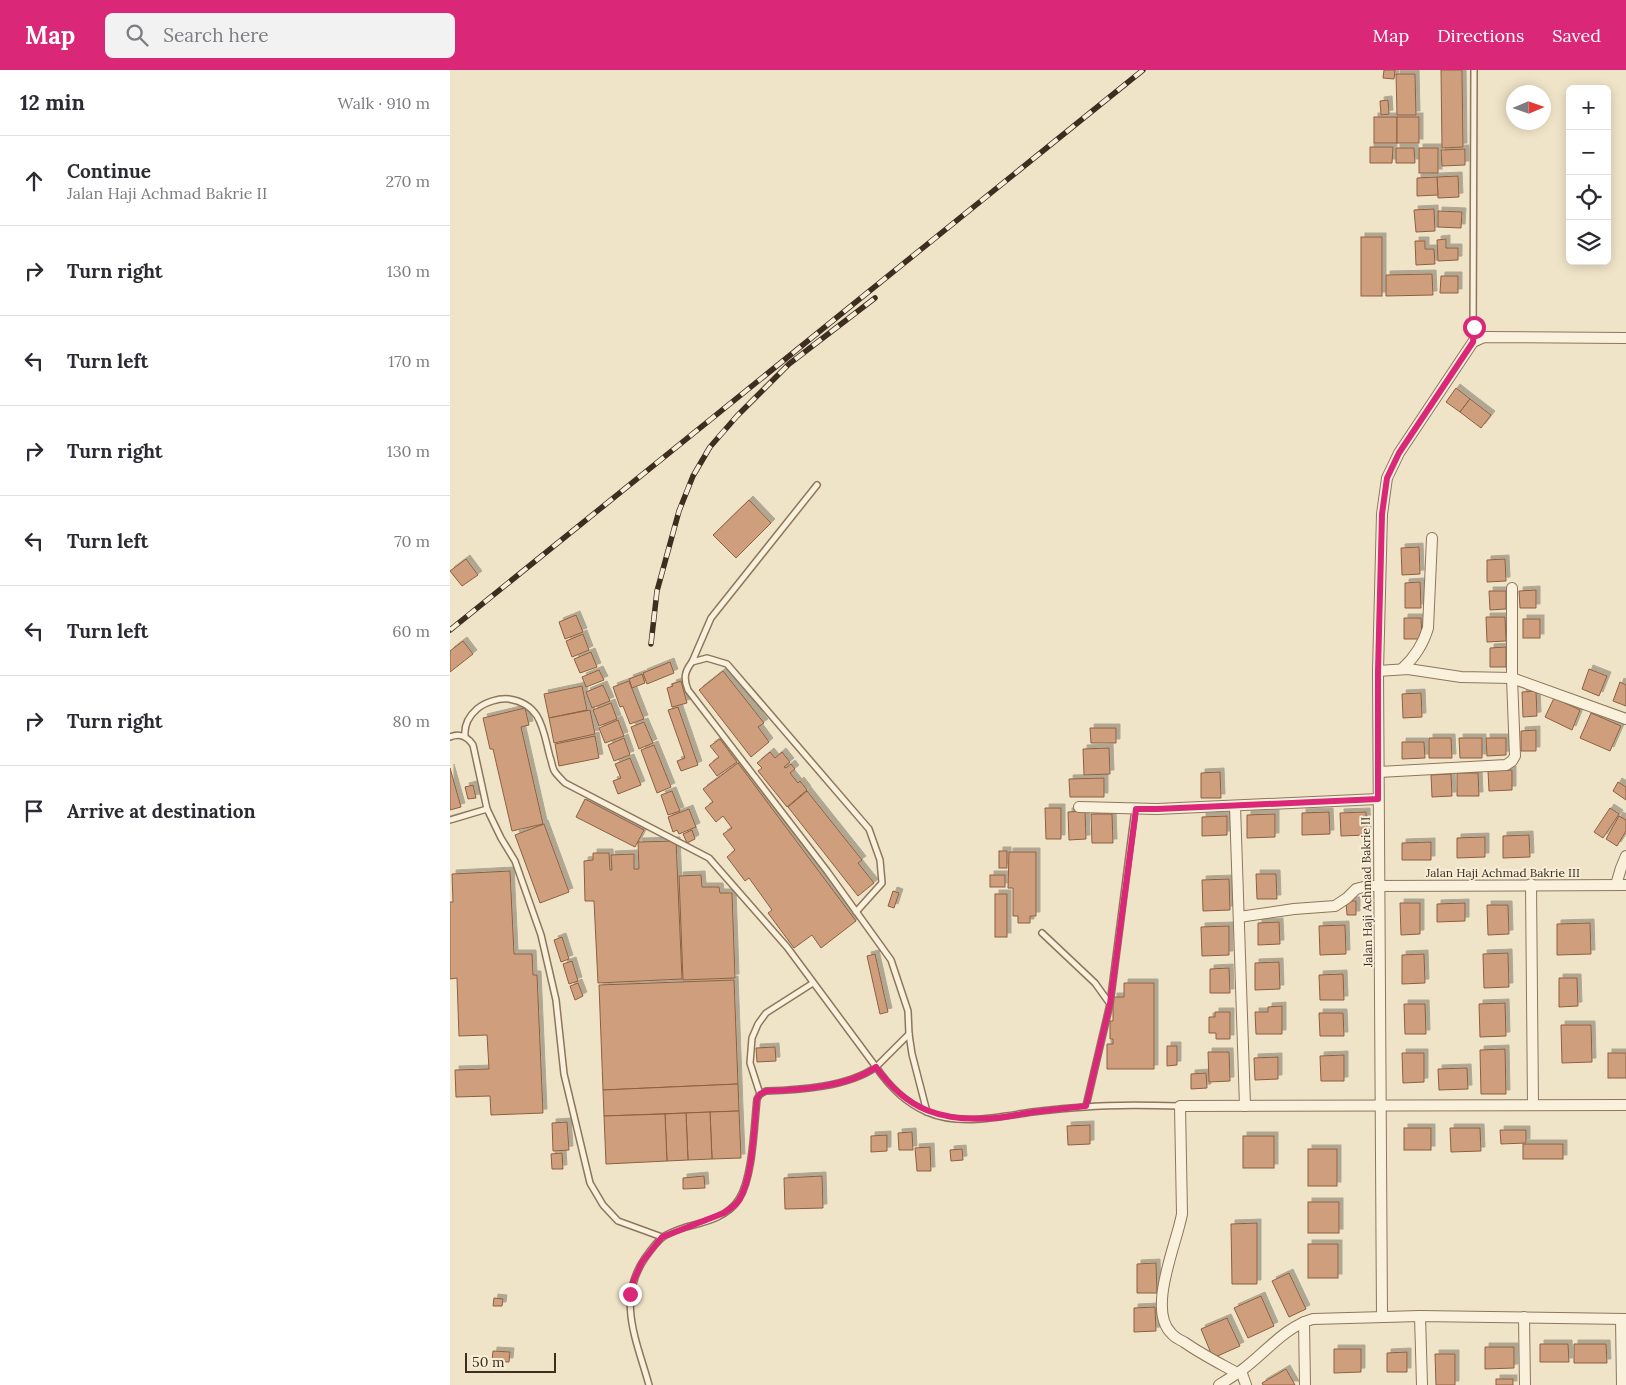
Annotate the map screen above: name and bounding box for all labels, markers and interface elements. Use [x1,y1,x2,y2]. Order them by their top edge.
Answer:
search box [105,13,455,58]
text: Map [25,20,75,51]
icon: search [123,21,151,49]
text: Search here [163,23,269,47]
text: Map [1373,24,1409,47]
text: Directions [1437,24,1524,47]
text: Saved [1552,24,1601,47]
north arrow [1506,85,1551,130]
map controls [1566,85,1611,265]
button: + [1566,85,1611,130]
text: 12 min [20,89,85,116]
text: Walk · 910 m [338,93,430,113]
button: − [1566,130,1611,175]
text: Continue [67,159,151,183]
icon: ahead [20,167,48,195]
text: 270 m [386,171,430,191]
button: locate [1566,175,1611,220]
text: Jalan Haji Achmad Bakrie II [67,183,267,203]
button: layers [1566,220,1611,265]
icon: right [20,257,48,285]
text: Turn right [67,259,163,283]
text: 130 m [387,261,430,281]
route start [1463,316,1486,339]
icon: left [20,347,48,375]
text: Turn left [67,349,148,373]
text: 170 m [388,351,430,371]
icon: right [20,437,48,465]
text: Turn right [67,439,163,463]
text: 130 m [387,441,430,461]
icon: left [20,527,48,555]
text: Turn left [67,529,148,553]
text: 70 m [394,531,430,551]
icon: left [20,617,48,645]
text: Turn left [67,619,148,643]
text: 60 m [392,621,430,641]
icon: right [20,707,48,735]
text: Turn right [67,709,163,733]
text: 80 m [393,711,430,731]
icon: arrive [20,797,48,825]
text: Arrive at destination [67,799,256,823]
street label: Jalan Haji Achmad Bakrie II [1358,817,1375,968]
street label: Jalan Haji Achmad Bakrie III [1425,865,1580,880]
route end [619,1283,642,1306]
scale bar [465,1350,556,1373]
text: 50 m [472,1353,505,1371]

